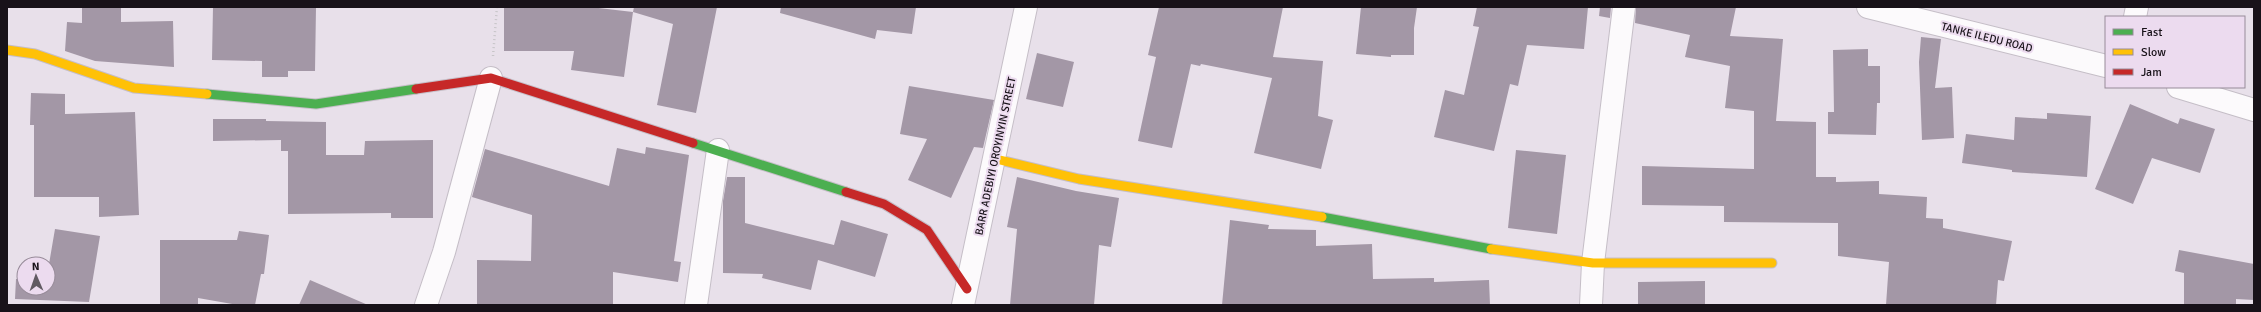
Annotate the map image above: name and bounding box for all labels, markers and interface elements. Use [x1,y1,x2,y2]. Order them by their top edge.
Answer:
legend [2105,16,2245,88]
street label: TANKE ILEDU ROAD [1940,20,2034,55]
text: Fast [2141,25,2162,40]
text: Slow [2141,45,2166,60]
text: Jam [2141,65,2162,80]
street label: BARR ADEBIYI OROYINYIN STREET [972,75,1019,236]
north arrow [16,256,56,296]
text: N [32,260,40,273]

